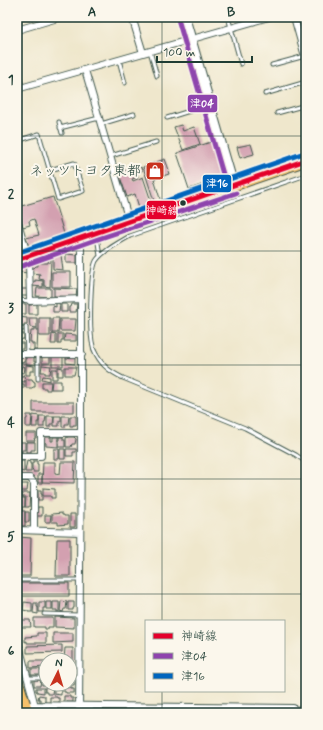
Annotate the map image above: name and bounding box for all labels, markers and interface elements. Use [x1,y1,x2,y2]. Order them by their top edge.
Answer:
text: A [88,4,96,21]
text: B [227,4,236,21]
scale bar [157,38,252,64]
text: 100 m [163,45,195,61]
text: 1 [8,72,14,89]
line badge: 津04 [187,94,218,113]
text: 津04 [190,97,214,111]
shop icon: ネッツトヨタ東都 [144,160,166,182]
place label: ネッツトヨタ東都 [30,162,141,180]
line badge: 津16 [202,174,232,193]
text: 津16 [206,177,228,191]
text: 2 [8,186,15,203]
unlabelled marker [178,198,188,208]
line badge: 神崎線 [146,200,177,220]
text: 神崎線 [146,204,179,218]
text: 3 [8,300,14,317]
text: 4 [7,415,15,432]
text: 5 [7,529,15,546]
legend [145,620,285,692]
text: 神崎線 [181,629,217,645]
text: 6 [8,643,15,660]
text: 津04 [181,649,207,665]
north arrow [38,652,78,692]
text: N [55,656,63,670]
text: 津16 [181,669,205,685]

